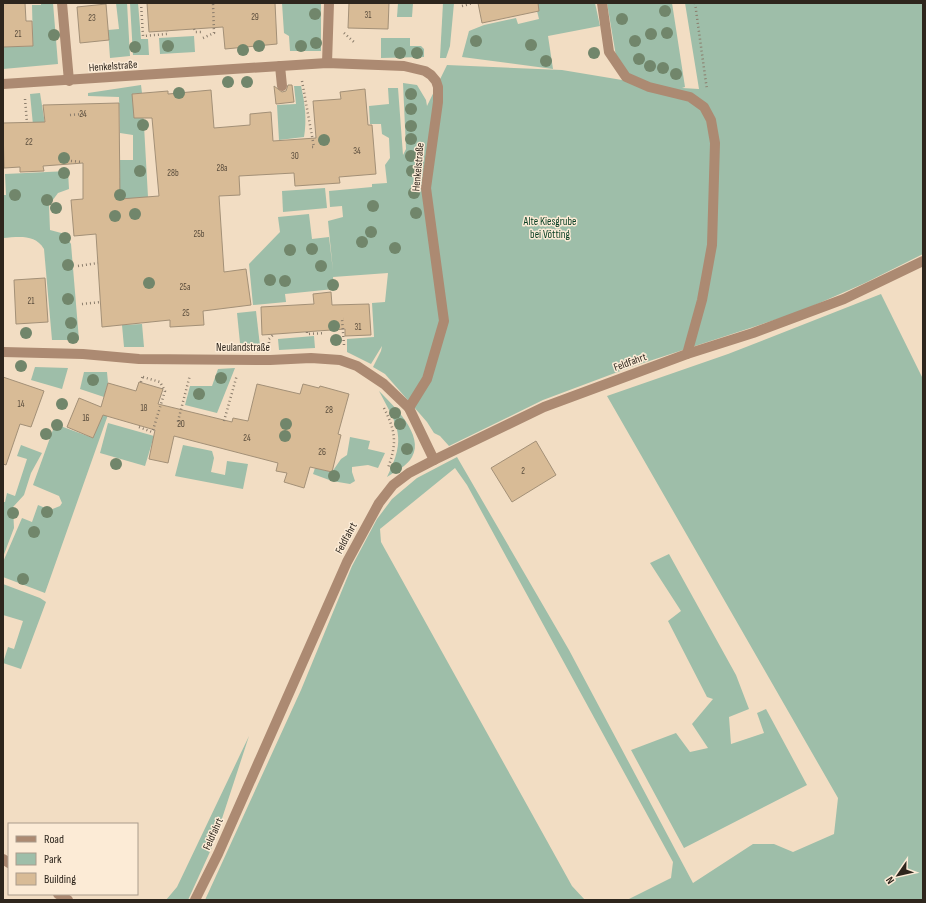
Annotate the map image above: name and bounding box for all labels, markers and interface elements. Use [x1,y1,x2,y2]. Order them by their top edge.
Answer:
house number: 31 [365,10,372,21]
house number: 29 [251,12,259,23]
house number: 23 [88,13,96,24]
house number: 21 [15,29,22,40]
street label: Henkelstraße [88,58,138,74]
house number: 24 [79,109,87,120]
house number: 22 [25,137,33,148]
street label: Henkelstraße [409,142,427,192]
house number: 34 [353,146,361,157]
house number: 30 [291,151,299,162]
house number: 28a [216,163,228,174]
house number: 28b [167,168,179,179]
park label: Alte Kiesgrube bei Vötting [523,215,576,241]
house number: 25b [193,229,205,240]
house number: 25a [180,282,190,293]
house number: 21 [28,296,35,307]
house number: 25 [182,308,190,319]
house number: 31 [355,322,362,333]
street label: Neulandstraße [216,341,270,354]
street label: Feldfahrt [612,350,649,374]
house number: 14 [18,399,25,410]
house number: 18 [140,403,148,414]
house number: 28 [325,405,333,416]
house number: 16 [82,413,90,424]
house number: 20 [177,419,185,430]
house number: 24 [243,433,251,444]
house number: 26 [318,447,326,458]
house number: 2 [521,466,525,477]
street label: Feldfahrt [332,519,360,556]
street label: Feldfahrt [200,815,226,852]
legend [8,823,138,895]
text: Road [44,832,64,847]
text: Park [44,852,62,867]
north arrow [878,855,918,895]
text: Building [44,872,76,887]
text: N [883,874,897,886]

